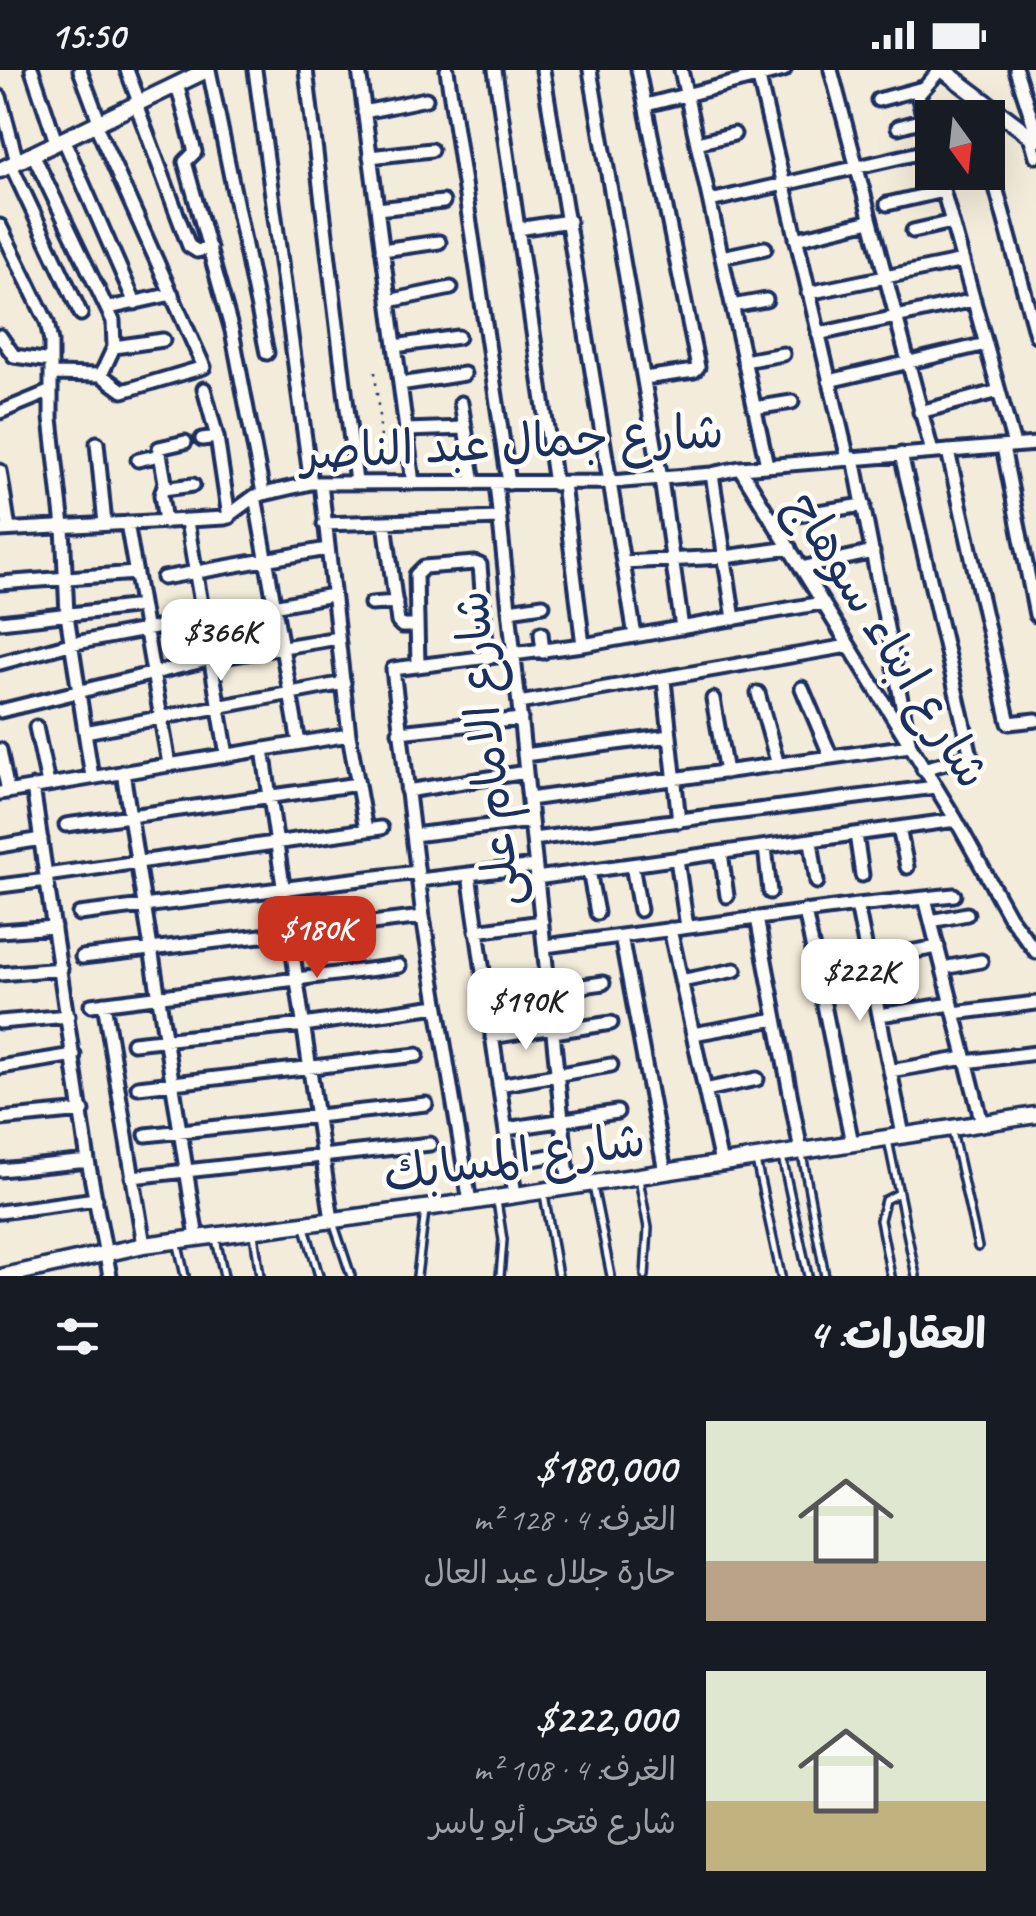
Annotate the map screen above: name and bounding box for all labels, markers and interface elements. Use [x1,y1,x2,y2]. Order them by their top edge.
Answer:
text: 15:50 [50,12,125,59]
north arrow [915,100,1005,190]
map controls [915,100,1005,190]
street label: شارع جمال عبد الناصر [295,401,725,486]
street label: شارع ابناء سوهاج [770,480,1003,801]
street label: شارع الامام على [441,587,540,910]
pin: $366K [151,599,291,684]
text: $366K [183,611,259,652]
pin: $180K [247,896,387,981]
text: $180K [280,908,354,949]
pin: $222K [790,939,930,1024]
text: $222K [823,951,897,992]
pin: $190K [456,968,596,1053]
text: $190K [489,980,563,1021]
street label: شارع المسابك [379,1109,649,1208]
text: العقارات: 4 [808,1308,986,1361]
icon: filters [50,1309,105,1364]
text: $180,000 [535,1442,676,1495]
icon: home [786,1461,906,1581]
text: الغرف: 4 · 128 m² [473,1499,676,1540]
text: حارة جلال عبد العال [424,1552,676,1593]
text: $222,000 [535,1692,676,1745]
icon: home [786,1711,906,1831]
text: الغرف: 4 · 108 m² [473,1749,676,1790]
text: شارع فتحى أبو ياسر [430,1802,676,1843]

